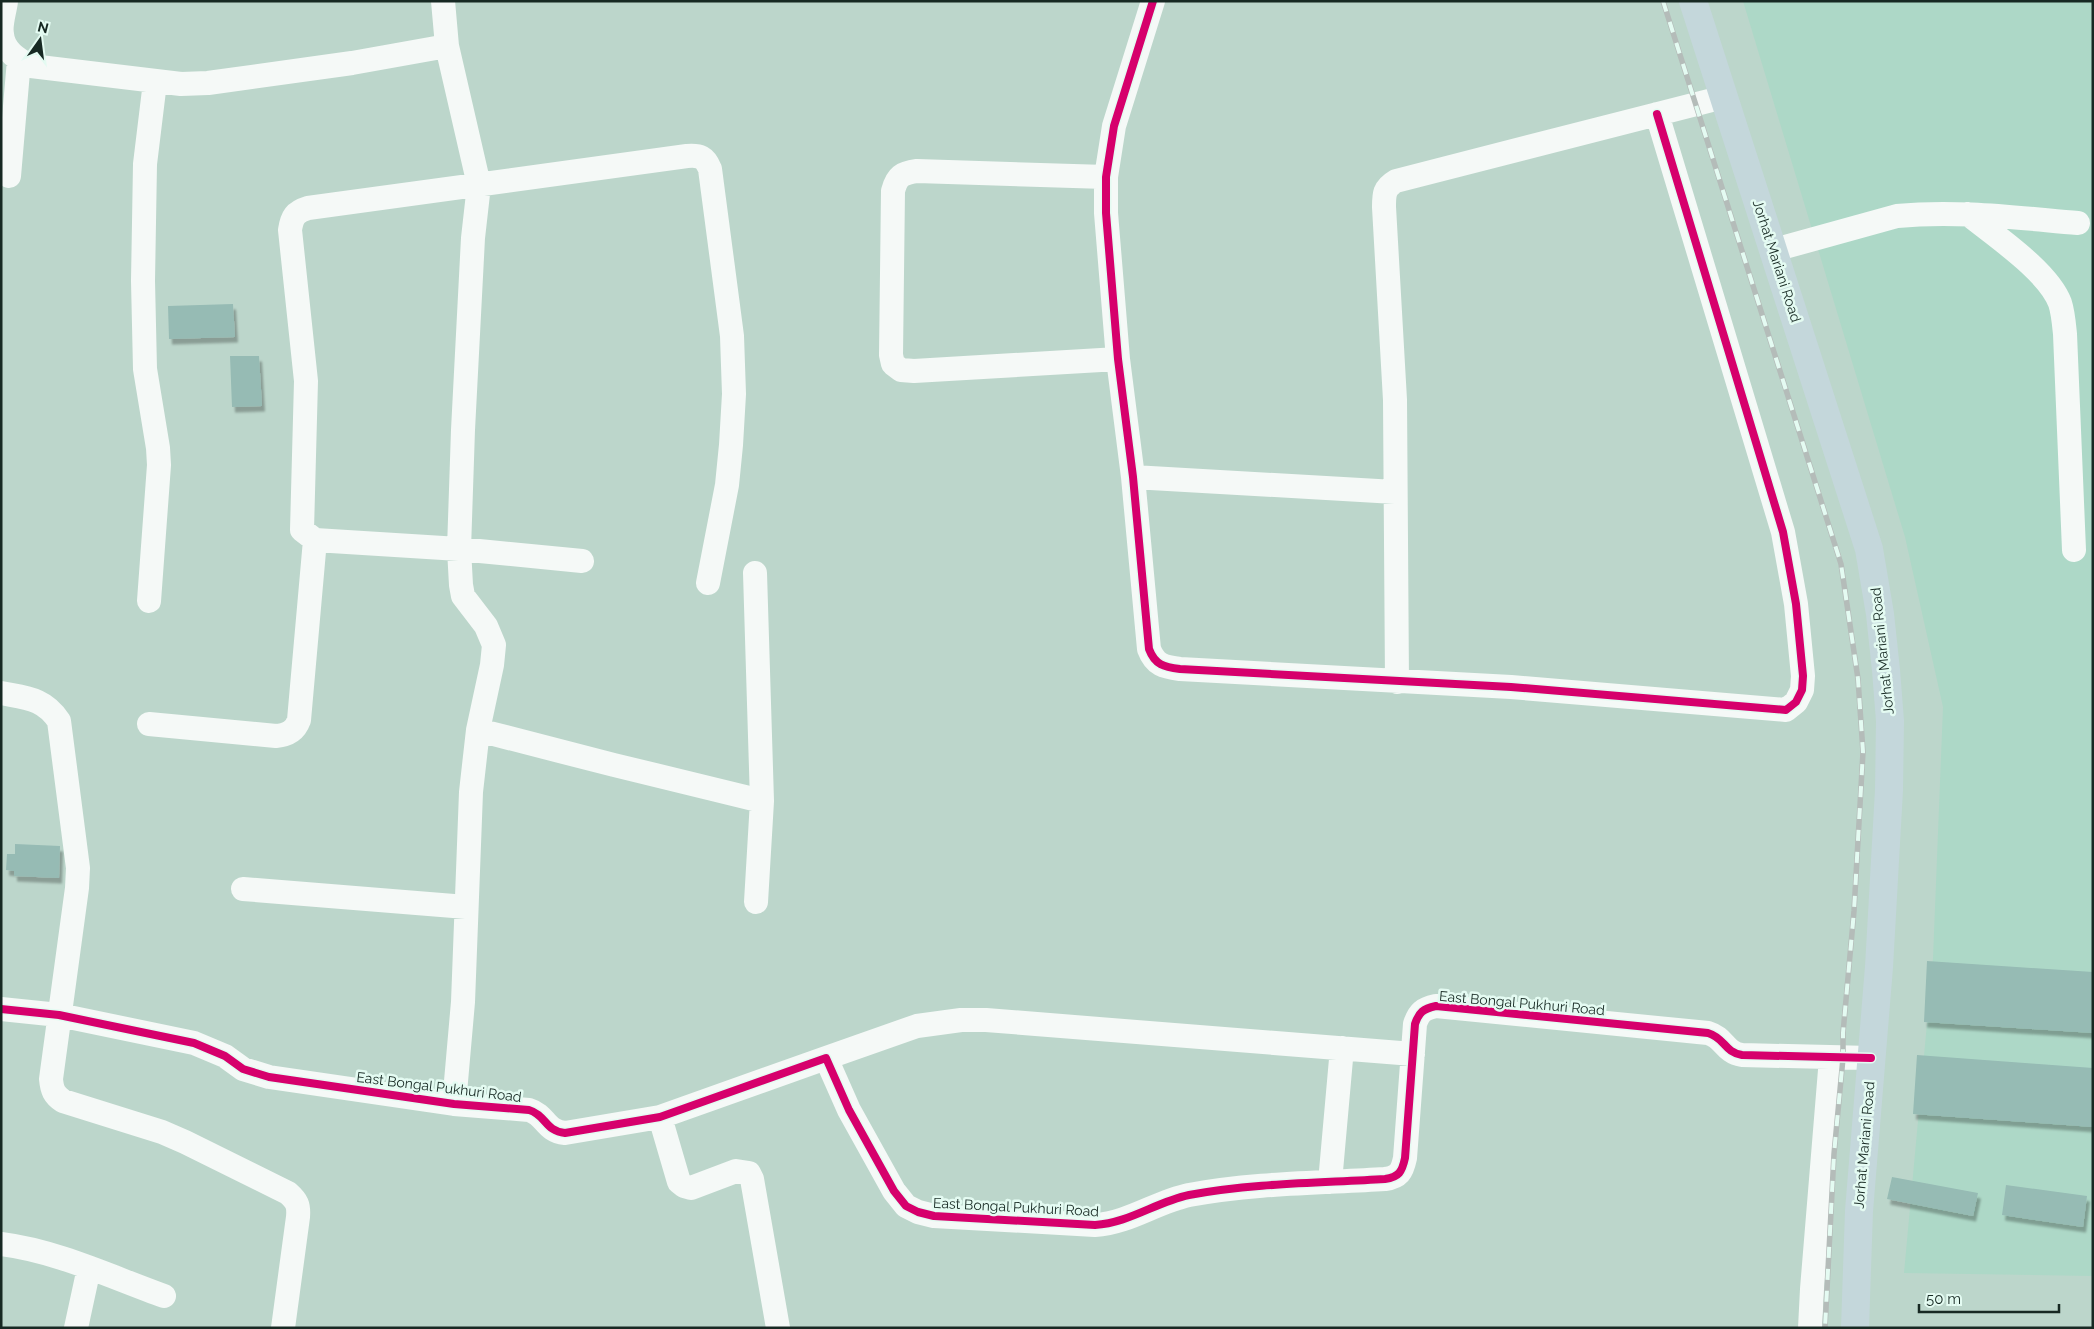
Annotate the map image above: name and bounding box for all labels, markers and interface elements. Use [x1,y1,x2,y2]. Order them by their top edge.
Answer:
north arrow [15,15,65,65]
text: N [36,18,50,36]
street label: Jorhat Mariani Road [1750,198,1804,324]
street label: Jorhat Mariani Road [1867,587,1897,715]
street label: East Bongal Pukhuri Road [1439,988,1605,1018]
street label: East Bongal Pukhuri Road [356,1069,522,1105]
street label: Jorhat Mariani Road [1850,1081,1878,1209]
street label: East Bongal Pukhuri Road [933,1195,1099,1219]
scale bar [1919,1282,2059,1314]
text: 50 m [1926,1290,1961,1308]

